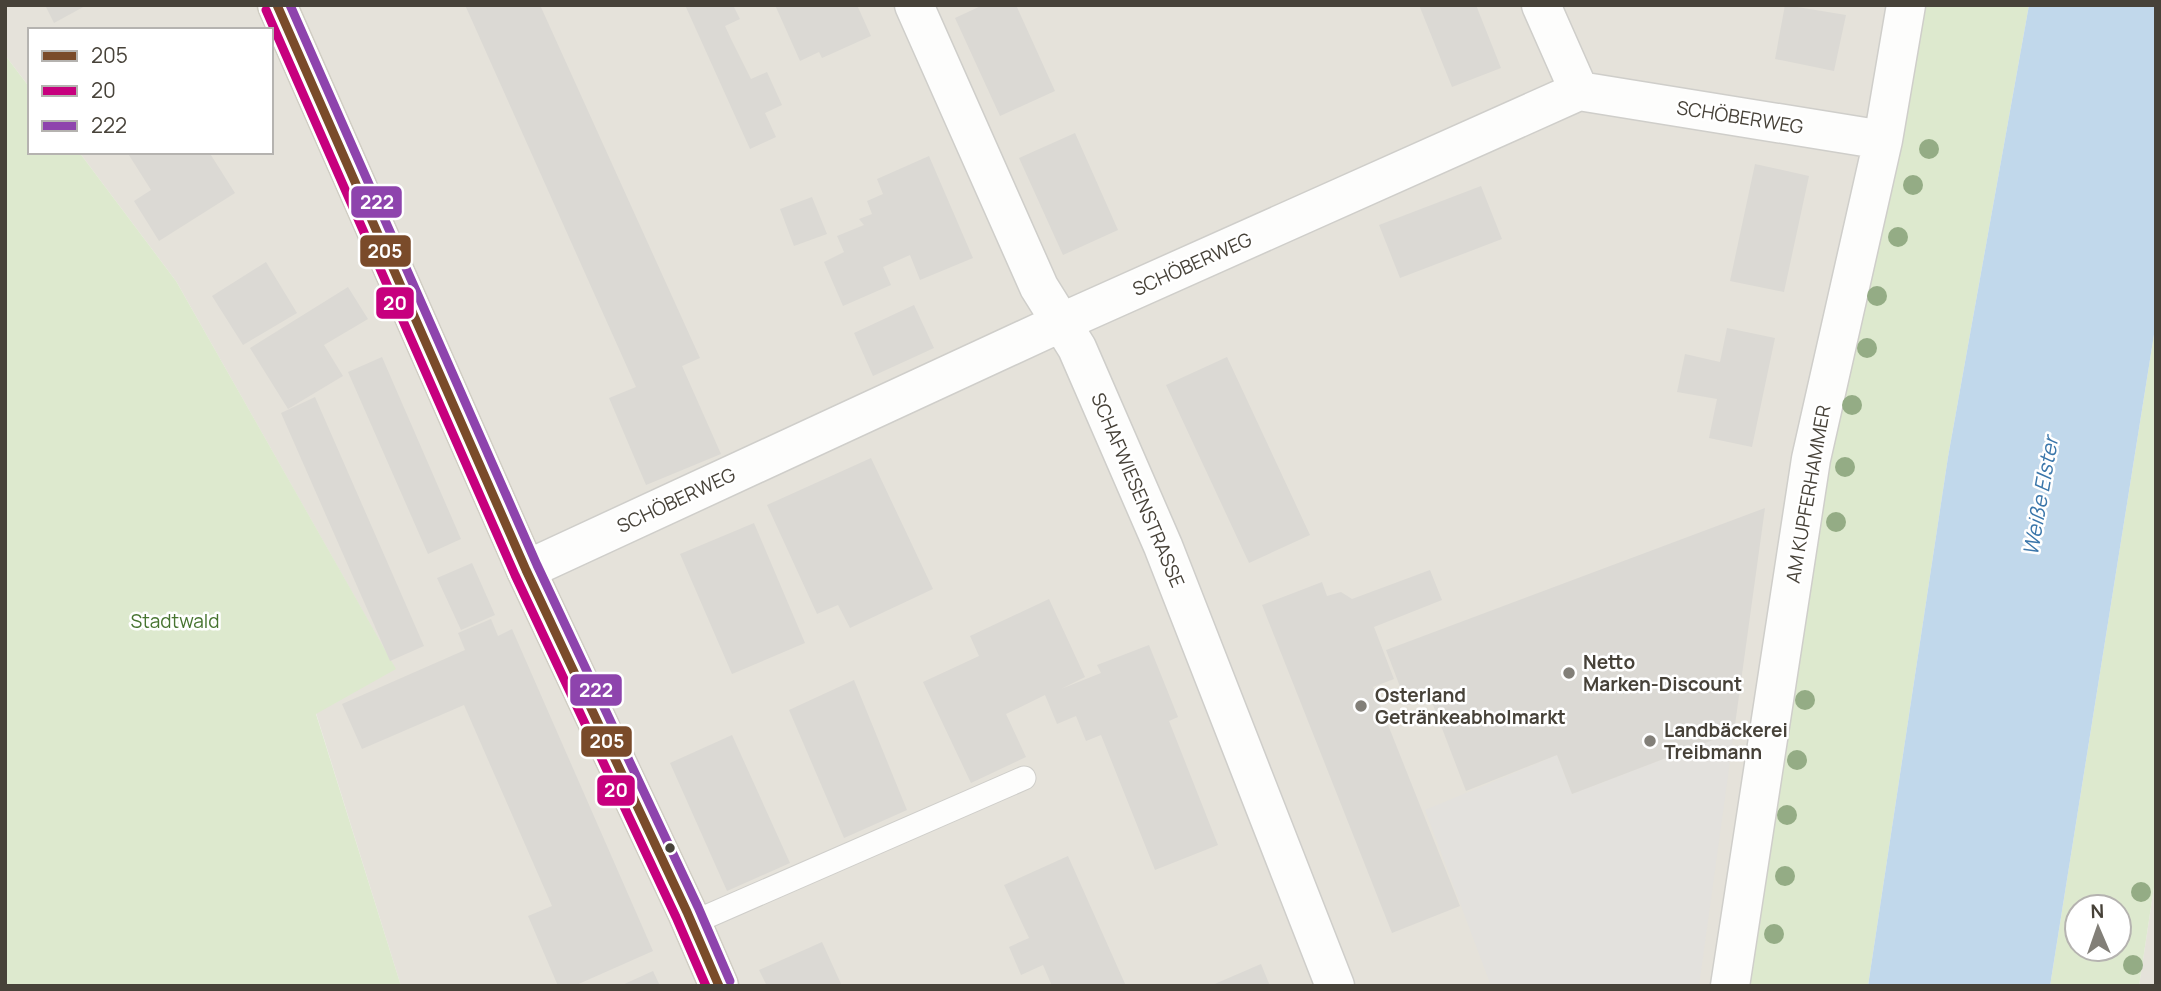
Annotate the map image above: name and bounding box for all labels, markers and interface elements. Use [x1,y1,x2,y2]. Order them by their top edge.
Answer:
legend [28,28,273,154]
text: 205 [91,41,128,69]
text: 20 [91,76,116,104]
street label: SCHÖBERWEG [1675,94,1805,140]
text: 222 [91,111,127,139]
line badge: 222 [350,185,403,219]
text: 222 [360,189,394,215]
street label: SCHÖBERWEG [1128,226,1256,302]
line badge: 205 [359,234,412,268]
text: 205 [368,238,402,264]
line badge: 20 [375,286,415,320]
text: 20 [383,290,407,316]
street label: SCHAFWIESENSTRASSE [1085,389,1191,591]
street label: AM KUPFERHAMMER [1780,403,1836,585]
water label: Weiße Elster [2016,432,2065,558]
street label: SCHÖBERWEG [613,461,739,539]
park label: Stadtwald [130,608,220,634]
place label: Netto Marken-Discount [1583,649,1742,697]
marker: Netto Marken-Discount [1561,665,1577,681]
line badge: 222 [569,673,623,707]
text: 222 [579,677,613,703]
place label: Osterland Getränkeabholmarkt [1375,682,1566,730]
marker: Osterland Getränkeabholmarkt [1353,698,1369,714]
place label: Landbäckerei Treibmann [1664,717,1788,765]
line badge: 205 [580,725,633,758]
text: 205 [590,728,624,754]
marker: Landbäckerei Treibmann [1642,733,1658,749]
line badge: 20 [596,774,636,807]
text: 20 [604,777,628,803]
unlabelled marker [663,841,677,855]
north arrow [2063,893,2133,963]
text: N [2090,898,2105,924]

